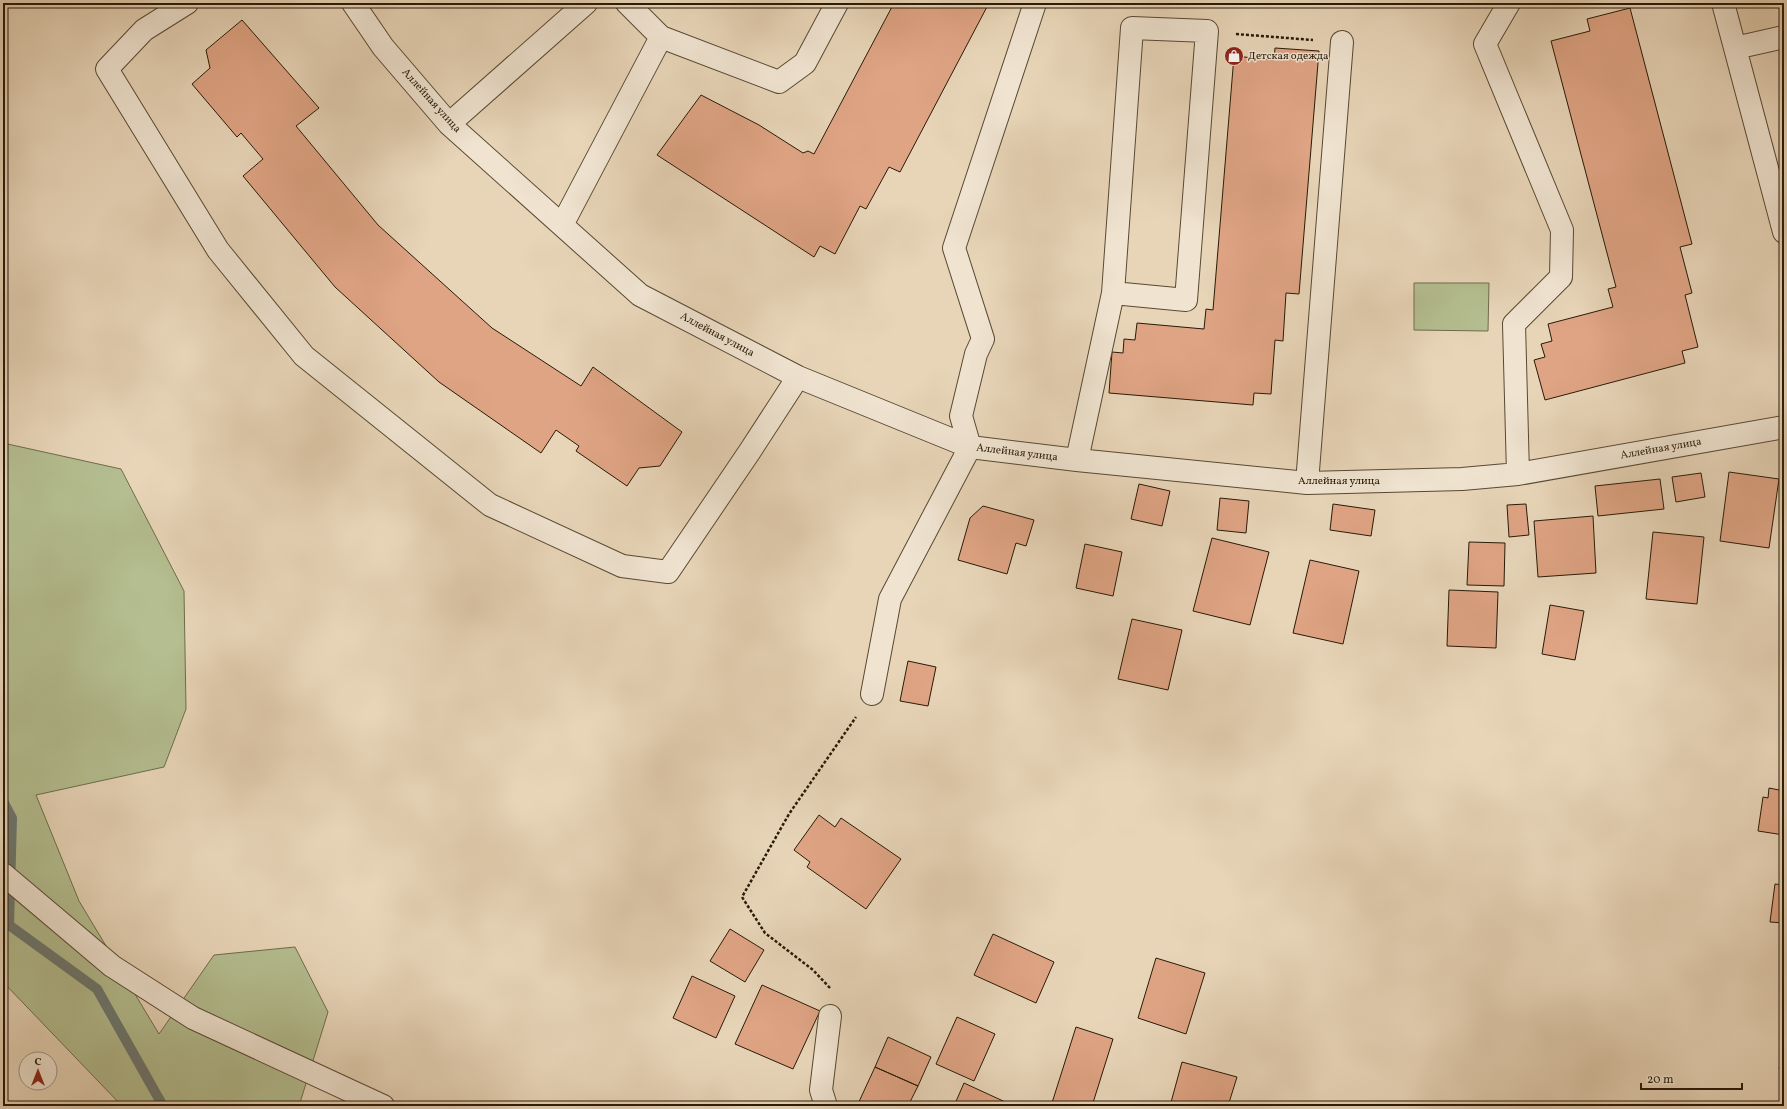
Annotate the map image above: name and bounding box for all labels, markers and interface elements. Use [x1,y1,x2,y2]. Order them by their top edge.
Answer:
shop icon: Детская одежда [1223,45,1245,67]
place label: Детская одежда [1248,49,1329,64]
street label: Аллейная улица [398,65,464,137]
street label: Аллейная улица [677,309,757,361]
street label: Аллейная улица [1619,434,1703,464]
street label: Аллейная улица [975,441,1059,466]
street label: Аллейная улица [1298,474,1381,489]
north arrow [18,1051,58,1091]
text: С [34,1055,42,1070]
scale bar [1641,1065,1742,1091]
text: 20 m [1647,1072,1674,1088]

